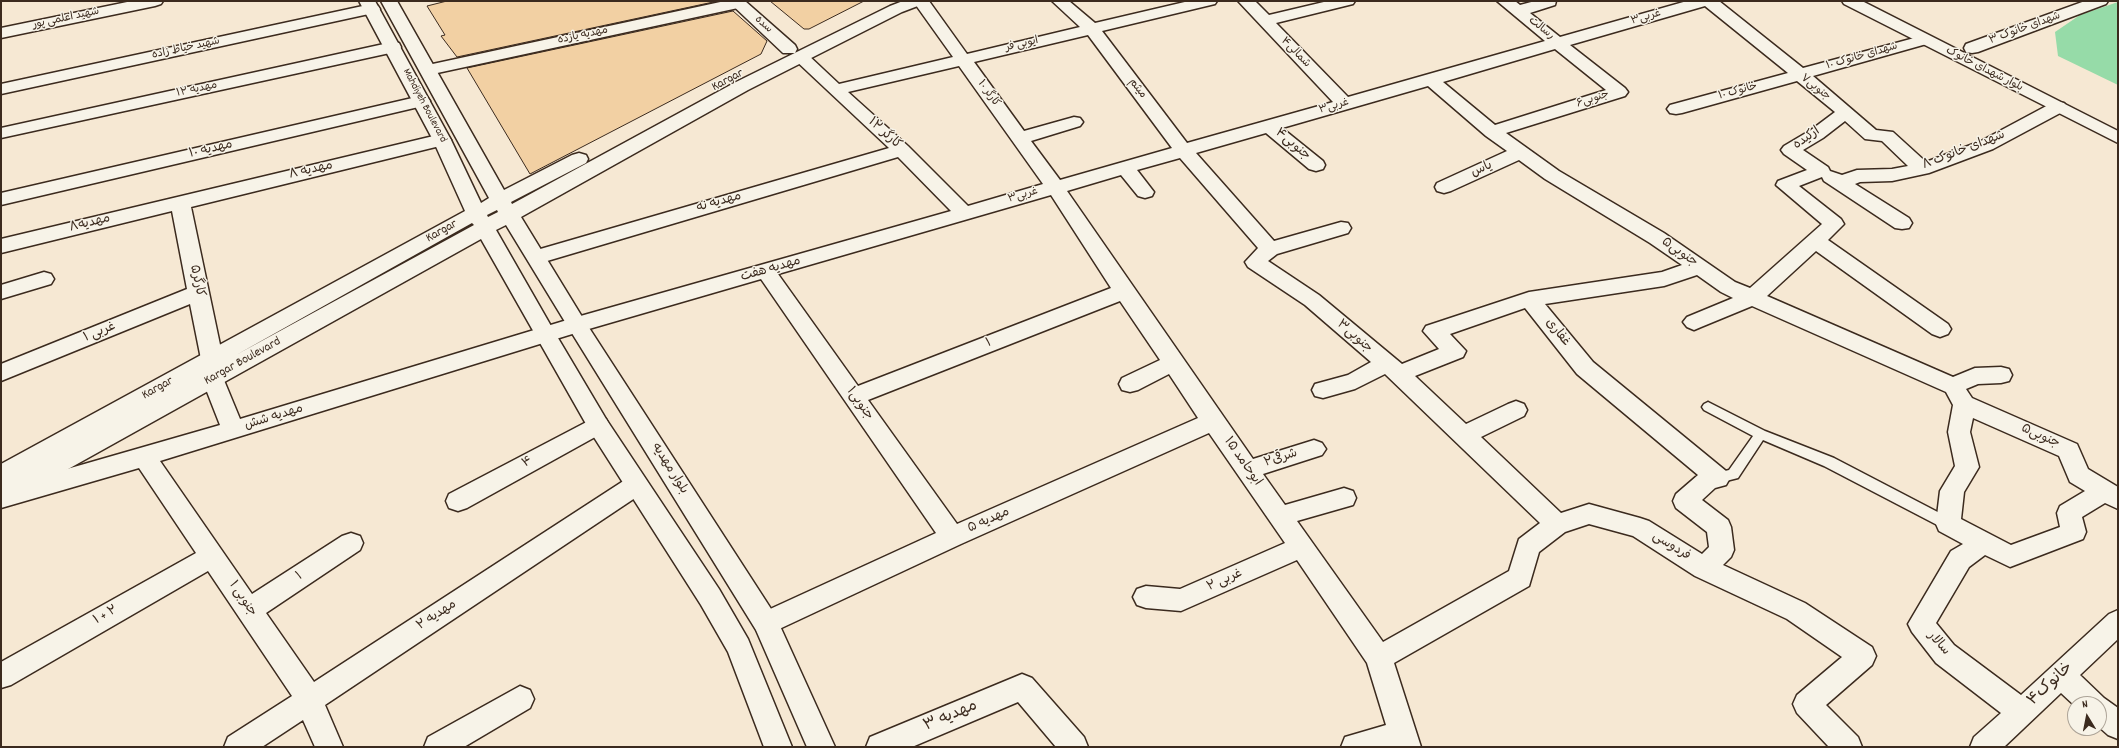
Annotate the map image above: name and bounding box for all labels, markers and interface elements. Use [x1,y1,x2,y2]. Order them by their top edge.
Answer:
street label: شهید اعلمی پور [31,5,101,33]
street label: غربی۳ [1629,7,1663,29]
street label: شهدای خانوک ۳ [1987,10,2063,48]
street label: سده [751,14,775,36]
street label: رسالت [1525,15,1557,43]
street label: مهدیه یازده [557,24,609,48]
street label: شهید خیاط زاده [151,35,221,63]
street label: ایوبی فر [1004,35,1040,55]
street label: شمالی۴ [1277,35,1313,71]
street label: شهدای خانوک ۱۰ [1825,40,1899,74]
street label: بلوار شهدای خانوک [1943,45,2025,95]
street label: Kargar [710,66,746,96]
street label: Mahdiyeh Boulevard [399,67,449,145]
street label: جنوبی۷ [1797,72,1833,104]
street label: میثم [1125,76,1149,102]
street label: کارگر ۱۰ [974,78,1002,110]
street label: مهدیه ۱۲ [175,79,219,101]
street label: خانوک ۱۰ [1717,80,1759,104]
street label: جنوبی۶ [1575,89,1611,111]
street label: غربی۳ [1317,96,1351,118]
street label: کارگر ۱۲ [864,115,904,153]
street label: ارکیده [1791,124,1823,154]
street label: جنوبی۴ [1271,126,1313,164]
street label: شهدای خانوک ۸ [1920,128,2008,174]
street label: مهدیه ۱۰ [188,137,234,163]
street label: مهدیه ۸ [288,158,334,184]
street label: یاس [1469,158,1495,182]
street label: غربی۳ [1006,185,1040,207]
street label: مهدیه نه [695,189,743,217]
street label: مهدیه۸ [68,211,112,237]
street label: Kargar [424,217,460,247]
street label: جنوبی۵ [1658,235,1700,271]
street label: مهدیه هفت [739,254,803,286]
street label: کارگر۵ [185,264,207,298]
street label: غفاری [1541,316,1573,350]
street label: جنوبی۳ [1333,317,1375,357]
street label: ۱ غربی [82,320,118,346]
street label: Kargar Boulevard [202,334,284,390]
street label: ۱ [984,336,994,352]
street label: Kargar [140,374,176,404]
street label: جنوبی۱ [842,385,876,423]
street label: مهدیه شش [243,402,305,434]
street label: جنوبی۵ [2018,422,2062,452]
street label: ابوحامد ۱۵ [1220,435,1264,489]
street label: بلوار مهدیه [647,441,691,497]
street label: شرقی۲ [1262,446,1300,472]
street label: ۴ [520,454,536,472]
street label: مهدیه ۵ [966,505,1012,537]
street label: فردوسی [1649,529,1693,565]
street label: ۲ غربی [1205,566,1245,596]
street label: ۱ [294,569,306,585]
street label: ۱ جنوبی [224,578,260,620]
street label: مهدیه ۲ [414,597,460,635]
street label: ۱ + ۲ [91,603,121,629]
street label: سالار [1923,629,1953,659]
street label: خانوک۴ [2024,659,2078,711]
north arrow [2067,696,2107,736]
street label: مهدیه ۳ [921,697,981,737]
text: N [2081,697,2089,714]

